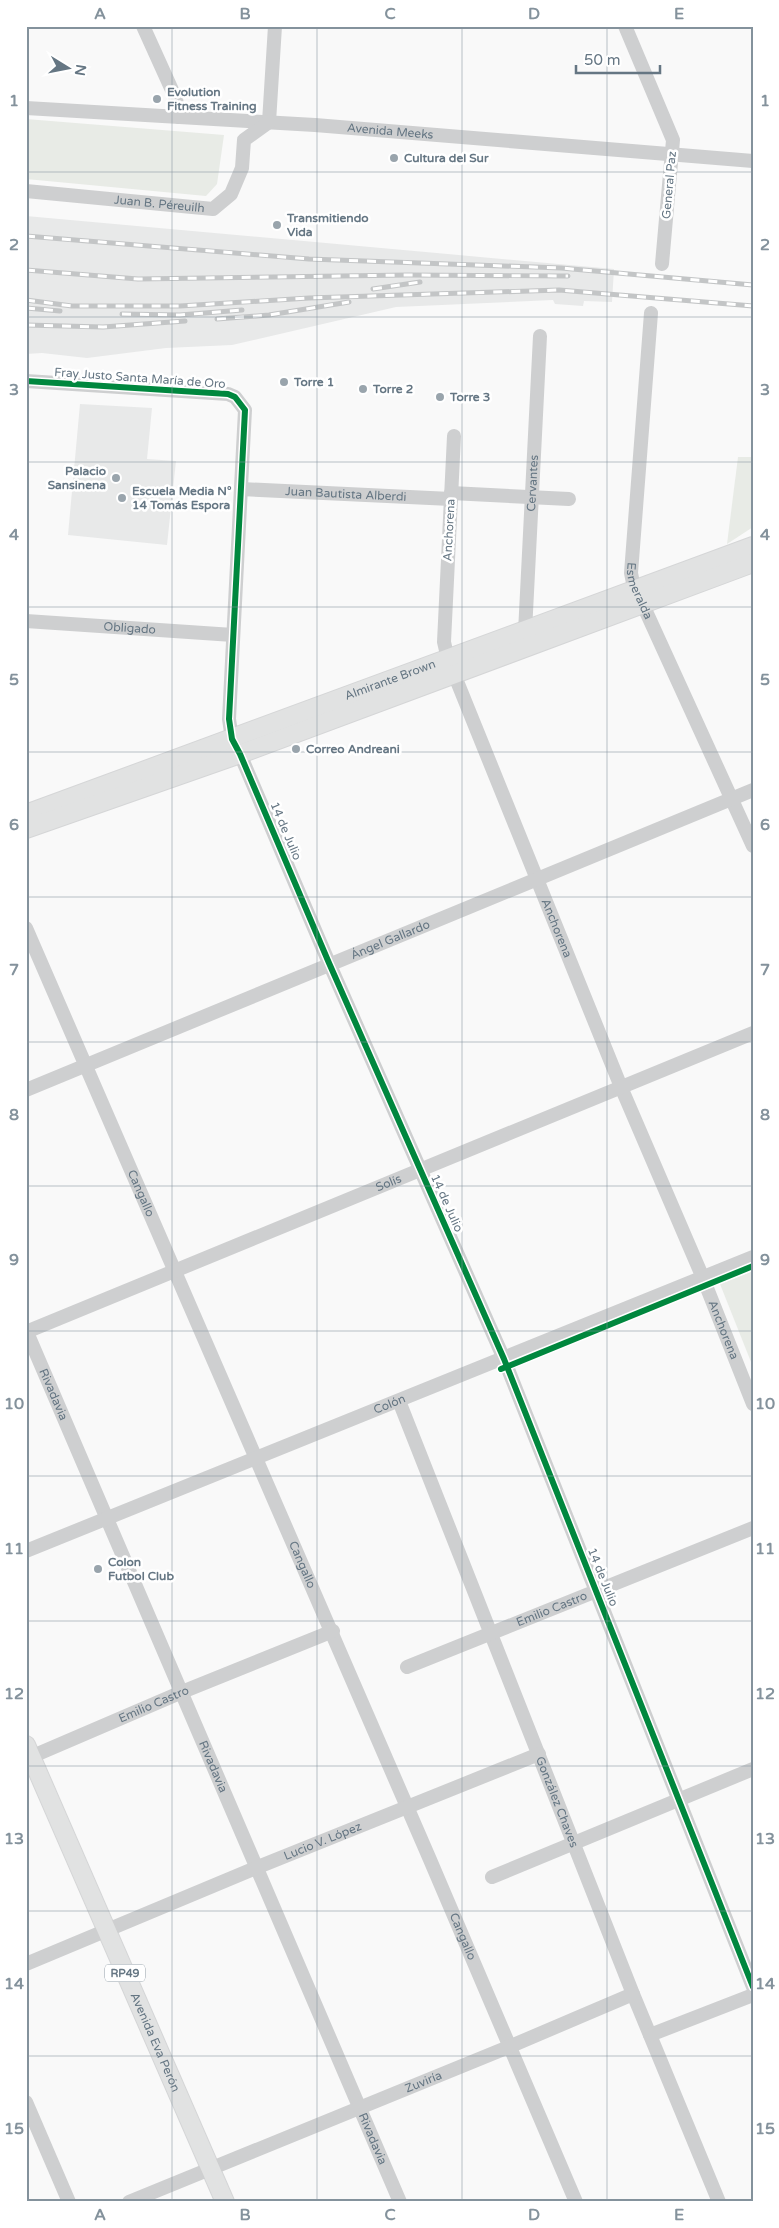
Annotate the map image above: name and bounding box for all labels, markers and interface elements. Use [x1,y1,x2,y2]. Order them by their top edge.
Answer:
text: A [94,4,106,24]
text: B [239,4,251,24]
text: C [384,4,396,24]
text: D [528,4,540,24]
text: E [674,4,684,24]
north arrow [42,42,92,92]
scale bar [576,42,660,74]
text: 50 m [584,51,621,69]
text: N [71,63,90,77]
place label: Evolution Fitness Training [167,85,257,114]
text: 1 [9,91,19,111]
text: 1 [760,91,770,111]
marker: Evolution Fitness Training [151,93,163,105]
street label: Avenida Meeks [346,121,434,142]
place label: Cultura del Sur [404,151,489,165]
street label: General Paz [659,151,679,219]
marker: Cultura del Sur [388,152,400,164]
street label: Juan B. Péreuilh [113,193,205,215]
place label: Transmitiendo Vida [286,211,369,239]
marker: Transmitiendo Vida [271,219,283,231]
text: 2 [9,235,19,255]
text: 2 [760,235,770,255]
street label: Fray Justo Santa María de Oro [54,365,226,391]
place label: Torre 1 [293,375,334,389]
marker: Torre 1 [278,376,290,388]
text: 3 [9,380,19,400]
text: 3 [760,380,770,400]
place label: Torre 2 [372,382,413,396]
marker: Torre 2 [357,383,369,395]
place label: Torre 3 [449,390,490,404]
marker: Torre 3 [434,391,446,403]
street label: Cervantes [524,454,541,512]
place label: Palacio Sansinena [48,464,106,492]
marker: Palacio Sansinena [110,472,122,484]
place label: Escuela Media N° 14 Tomás Espora [132,484,232,513]
street label: Juan Bautista Alberdi [285,484,407,504]
marker: Escuela Media N° 14 Tomás Espora [116,492,128,504]
street label: Anchorena [440,498,458,562]
text: 4 [9,525,19,545]
text: 4 [760,525,770,545]
street label: Esmeralda [624,562,656,621]
street label: Obligado [103,619,156,637]
street label: Almirante Brown [343,657,437,703]
text: 5 [9,670,19,690]
text: 5 [760,670,770,690]
place label: Correo Andreani [306,742,400,756]
marker: Correo Andreani [290,743,302,755]
street label: 14 de Julio [267,800,305,862]
text: 6 [9,815,19,835]
text: 6 [760,815,770,835]
street label: Anchorena [539,897,575,960]
street label: Ángel Gallardo [348,917,432,962]
text: 7 [9,960,19,980]
text: 7 [760,960,770,980]
text: 8 [9,1105,19,1125]
text: 8 [760,1105,770,1125]
street label: Cangallo [125,1167,158,1219]
street label: Solís [374,1171,404,1194]
street label: 14 de Julio [428,1172,466,1234]
text: 9 [9,1250,19,1270]
text: 9 [760,1250,770,1270]
street label: Anchorena [706,1298,742,1361]
street label: Rivadavia [36,1366,71,1422]
street label: Colón [371,1391,407,1417]
text: 10 [4,1394,24,1414]
text: 10 [755,1394,775,1414]
text: 11 [4,1539,24,1559]
street label: Cangallo [286,1539,319,1590]
text: 11 [755,1539,775,1559]
street label: 14 de Julio [585,1546,621,1608]
place label: Colon Futbol Club [108,1555,174,1583]
marker: Colon Futbol Club [92,1563,104,1575]
street label: Emilio Castro [514,1588,589,1629]
street label: Emilio Castro [116,1683,191,1725]
text: 12 [4,1684,24,1704]
text: 12 [755,1684,775,1704]
street label: Rivadavia [196,1739,230,1795]
street label: González Chaves [533,1754,582,1850]
street label: Lucio V. López [282,1819,363,1863]
text: 13 [4,1829,24,1849]
text: 13 [755,1829,775,1849]
street label: Cangallo [447,1911,479,1962]
road number: RP49 [105,1965,145,1982]
text: 14 [4,1974,24,1994]
text: 14 [755,1974,775,1994]
street label: Avenida Eva Perón [128,1990,183,2094]
street label: Zuviría [403,2068,444,2096]
street label: Rivadavia [356,2111,390,2167]
text: 15 [4,2119,24,2139]
text: 15 [755,2119,775,2139]
text: A [94,2205,106,2225]
text: B [239,2205,251,2225]
text: C [384,2205,396,2225]
text: D [528,2205,540,2225]
text: E [674,2205,684,2225]

